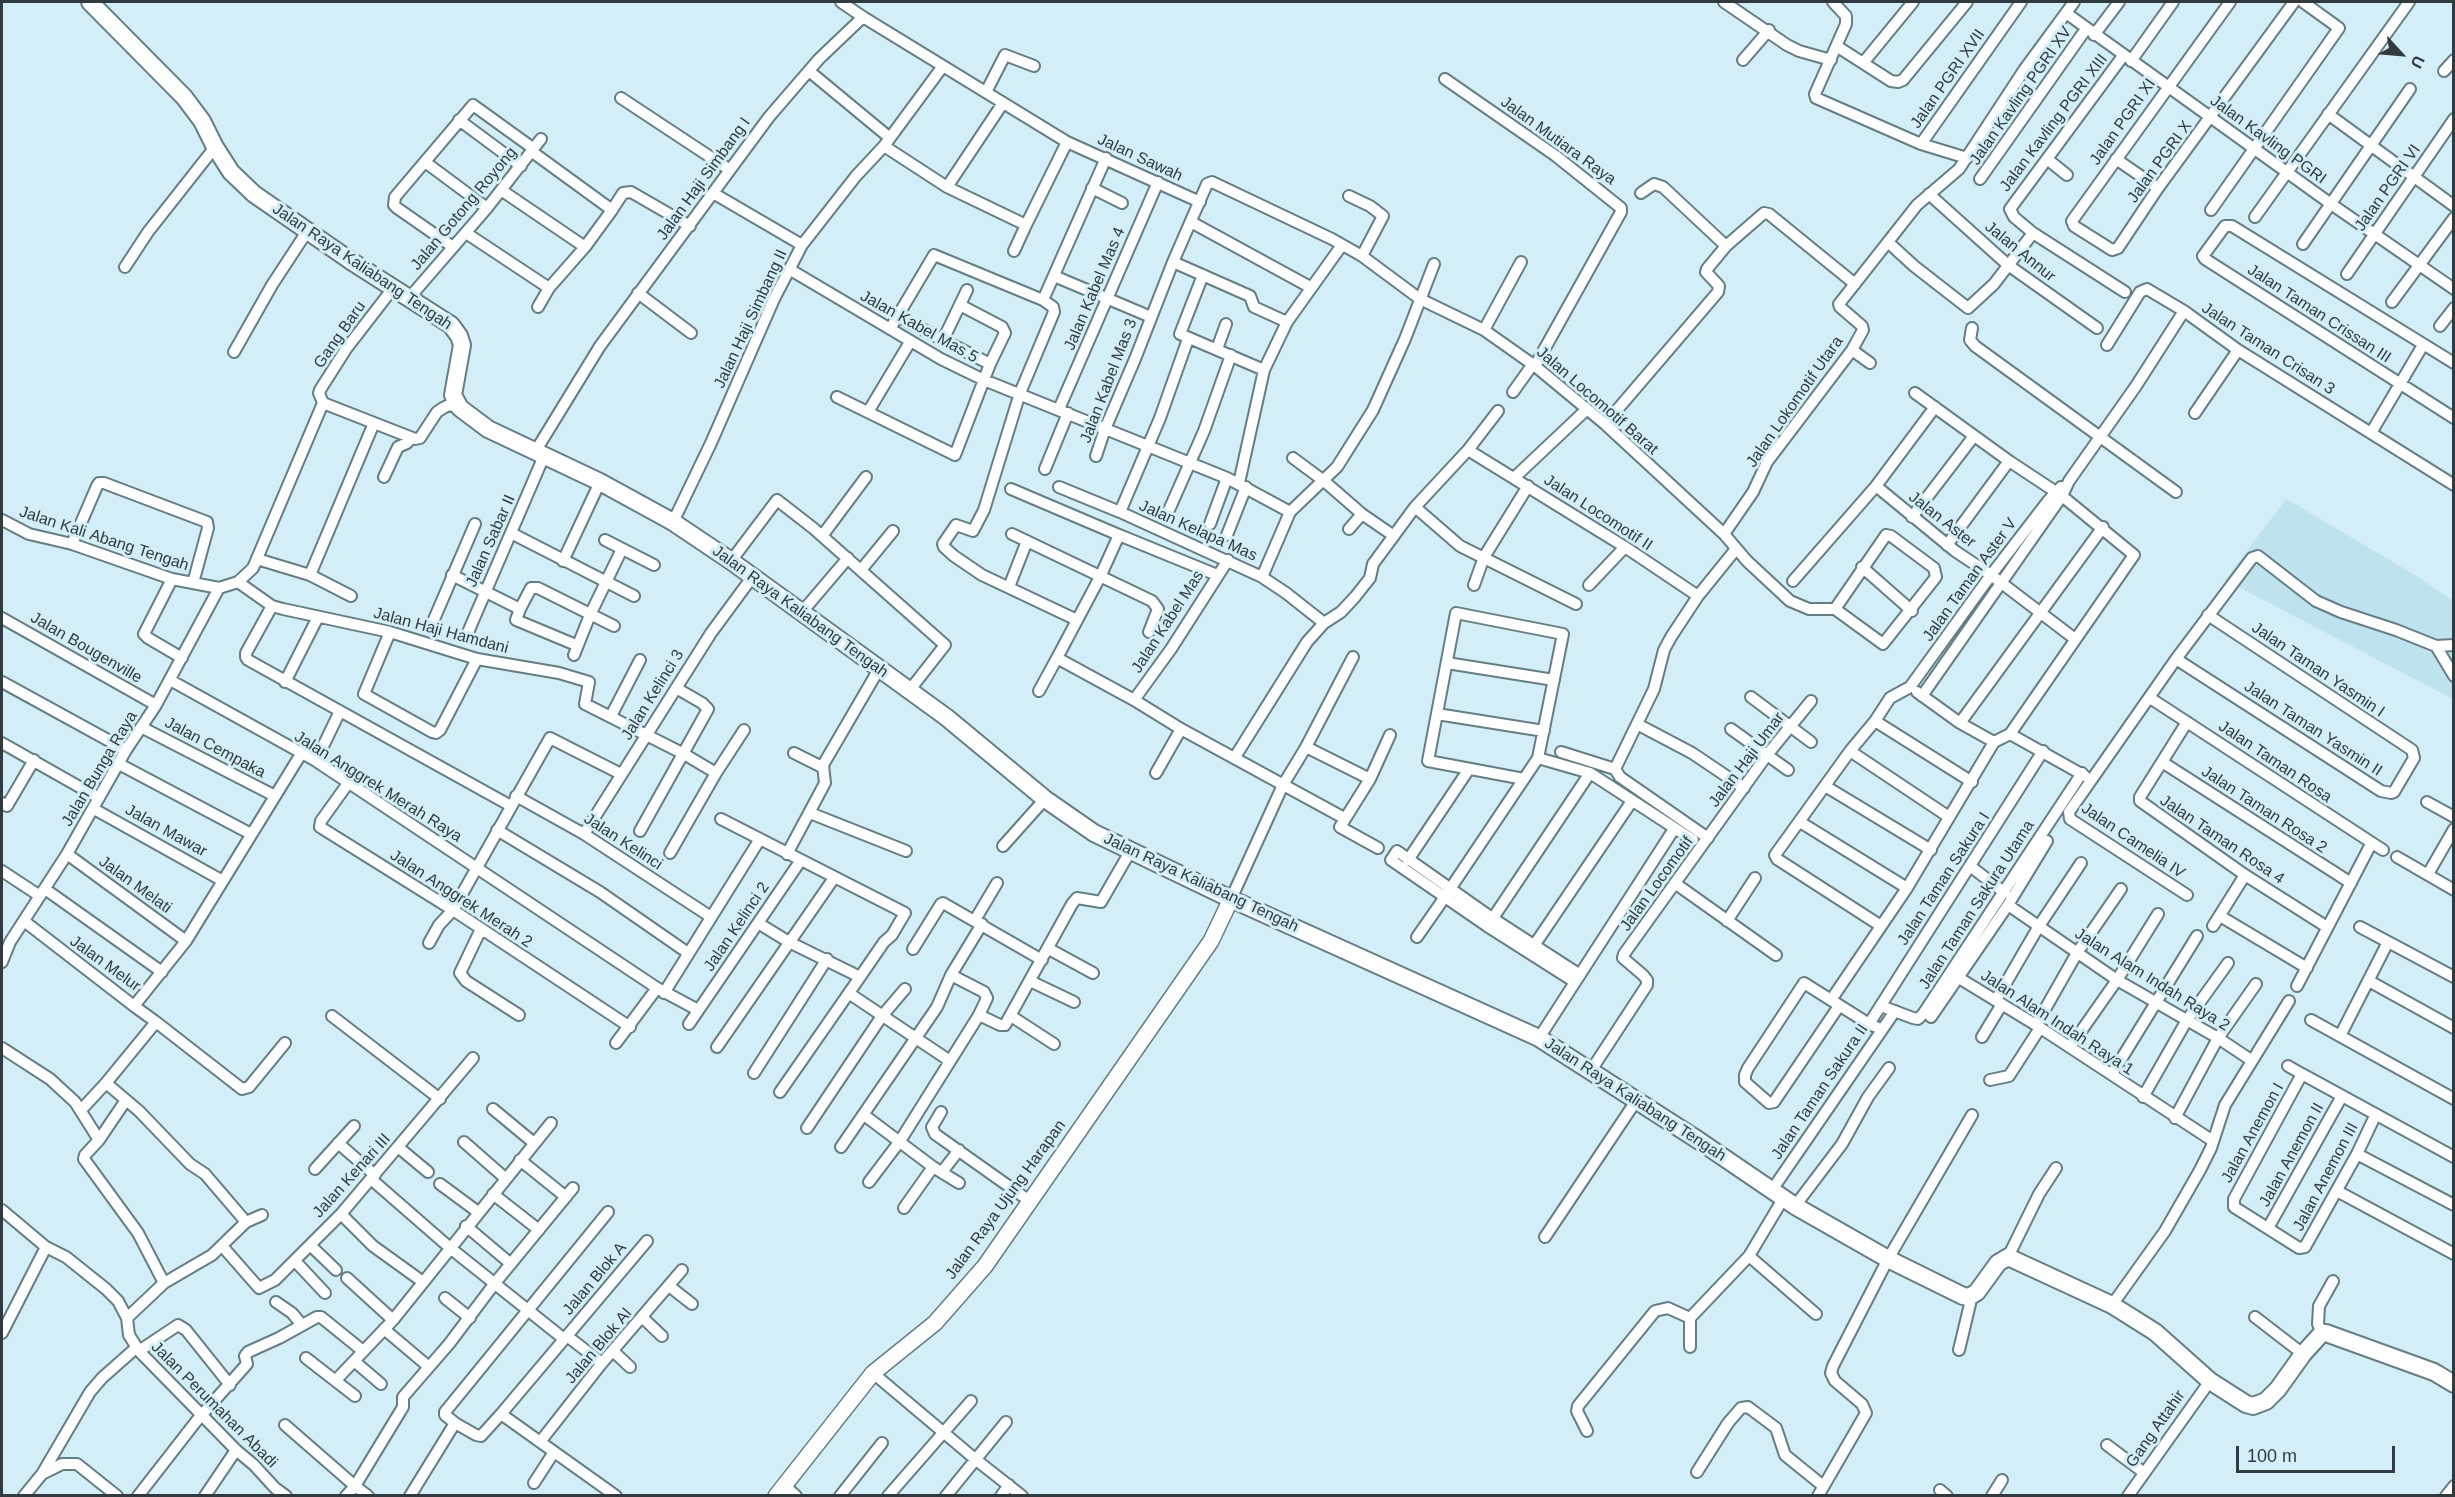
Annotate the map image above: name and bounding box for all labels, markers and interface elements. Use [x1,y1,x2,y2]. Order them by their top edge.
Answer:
street label: Jalan Kavling PGRI XV [1966,23,2076,169]
north arrow [2371,24,2431,84]
street label: Jalan PGRI XVII [1907,26,1989,132]
street label: Jalan Kavling PGRI XIII [1996,50,2112,196]
text: U [2407,53,2428,71]
street label: Jalan PGRI XI [2086,75,2160,169]
street label: Jalan Kavling PGRI [2206,91,2330,189]
street label: Jalan Mutiara Raya [1497,93,1619,189]
street label: Jalan Haji Simbang I [653,114,755,244]
street label: Jalan PGRI X [2124,117,2196,207]
street label: Jalan Sawah [1094,130,1186,186]
street label: Jalan PGRI VI [2351,141,2425,235]
street label: Jalan Gotong Royong [407,144,521,274]
street label: Jalan Raya Kaliabang Tengah [269,200,455,334]
street label: Jalan Annur [1981,218,2059,286]
street label: Jalan Kabel Mas 4 [1060,225,1130,353]
street label: Jalan Haji Simbang II [710,246,792,392]
street label: Jalan Taman Crissan III [2244,260,2394,368]
street label: Jalan Kabel Mas 5 [857,287,981,367]
street label: Gang Baru [310,298,370,372]
street label: Jalan Taman Crisan 3 [2198,299,2338,399]
street label: Jalan Kabel Mas 3 [1076,316,1142,446]
street label: Jalan Lokomotif Utara [1743,333,1847,471]
street label: Jalan Locomotif Barat [1532,343,1662,459]
street label: Jalan Locomotif II [1540,471,1656,555]
street label: Jalan Aster [1905,488,1979,552]
street label: Jalan Sabar II [462,492,520,590]
street label: Jalan Kelapa Mas [1136,496,1260,566]
street label: Jalan Kali Abang Tengah [17,503,191,575]
street label: Jalan Taman Aster V [1919,515,2021,645]
street label: Jalan Raya Kaliabang Tengah [708,542,892,682]
street label: Jalan Kabel Mas [1128,567,1208,677]
street label: Jalan Haji Hamdani [372,604,510,658]
street label: Jalan Bougenville [27,608,145,688]
street label: Jalan Taman Yasmin I [2248,618,2388,722]
street label: Jalan Kelinci 3 [618,646,688,744]
street label: Jalan Taman Yasmin II [2240,677,2386,781]
street label: Jalan Bunga Raya [58,708,142,830]
street label: Jalan Haji Umar [1705,709,1789,811]
street label: Jalan Cempaka [161,713,269,783]
street label: Jalan Taman Rosa [2215,717,2335,807]
street label: Jalan Anggrek Merah Raya [291,727,465,847]
street label: Jalan Taman Rosa 2 [2198,762,2330,858]
street label: Jalan Taman Rosa 4 [2156,791,2288,889]
street label: Jalan Camelia IV [2077,799,2189,883]
street label: Jalan Mawar [122,801,210,861]
street label: Jalan Kelinci [580,809,666,875]
street label: Jalan Taman Sakura I [1894,809,1994,949]
street label: Jalan Taman Sakura Utama [1915,817,2039,993]
street label: Jalan Raya Kaliabang Tengah [1101,829,1301,937]
street label: Jalan Locomotif [1616,833,1698,935]
street label: Jalan Anggrek Merah 2 [386,846,536,952]
street label: Jalan Melati [95,852,175,918]
street label: Jalan Kelinci 2 [700,879,774,975]
street label: Jalan Alam Indah Raya 2 [2071,924,2233,1036]
street label: Jalan Melur [66,932,144,996]
street label: Jalan Alam Indah Raya 1 [1977,966,2137,1080]
street label: Jalan Taman Sakura II [1768,1021,1872,1163]
street label: Jalan Raya Kaliabang Tengah [1541,1034,1729,1166]
street label: Jalan Anemon I [2218,1080,2288,1186]
street label: Jalan Anemon II [2256,1100,2328,1210]
street label: Jalan Raya Ujung Harapan [942,1117,1070,1283]
street label: Jalan Anemon III [2289,1119,2363,1235]
street label: Jalan Kenari III [309,1130,395,1222]
street label: Jalan Blok A [559,1239,631,1319]
street label: Jalan Blok AI [562,1304,636,1388]
street label: Jalan Perumahan Abadi [147,1338,281,1472]
street label: Gang Attahir [2122,1387,2190,1471]
scale bar [2239,1434,2398,1472]
text: 100 m [2247,1446,2297,1466]

